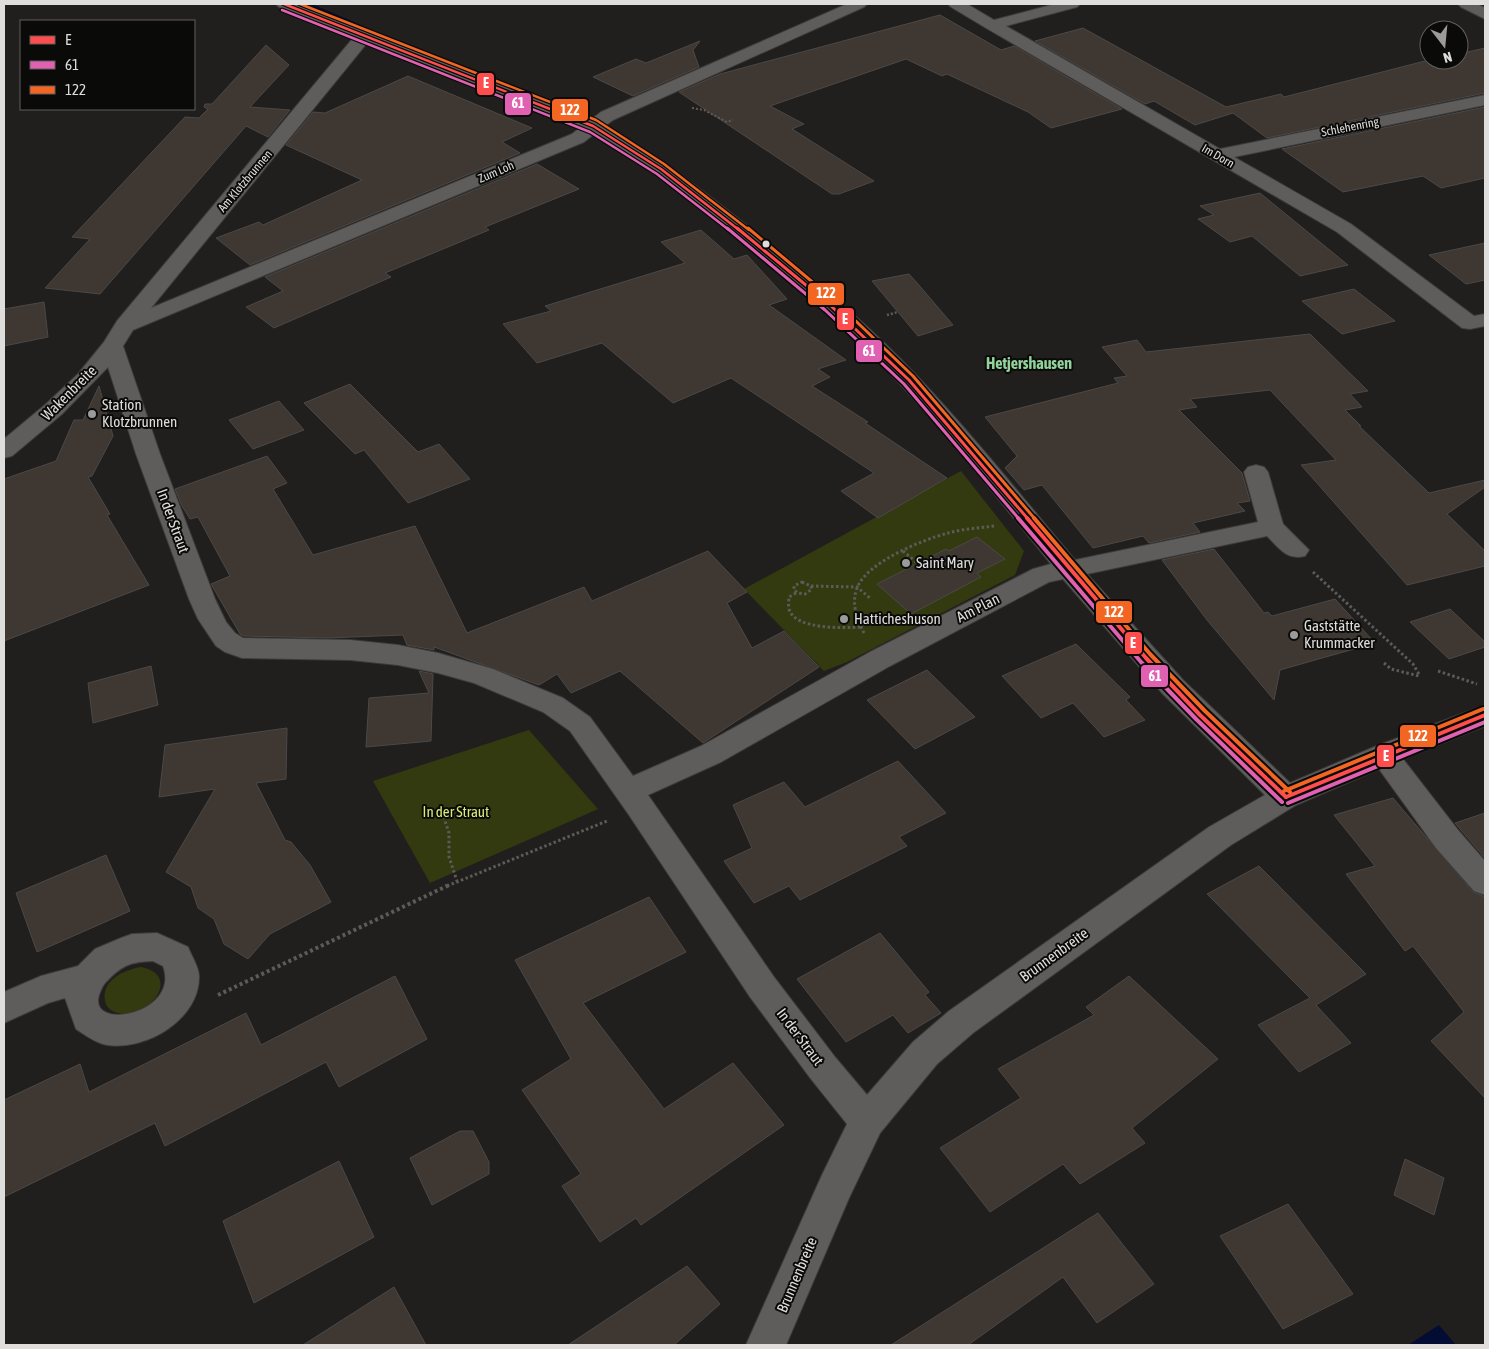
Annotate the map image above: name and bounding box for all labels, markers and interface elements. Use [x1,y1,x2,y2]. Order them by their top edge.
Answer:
legend [20,20,195,110]
north arrow [1419,20,1469,70]
text: E [65,31,72,48]
text: N [1441,49,1454,66]
text: 61 [65,56,79,73]
line badge: E [476,72,495,96]
text: E [483,75,489,91]
text: 122 [65,81,86,98]
line badge: 61 [504,92,532,116]
text: 61 [511,95,525,111]
line badge: 122 [551,98,589,122]
text: 122 [560,102,580,118]
street label: Schlehenring [1320,114,1381,139]
street label: Im Dorn [1199,141,1237,171]
street label: Am Klotzbrunnen [215,147,275,215]
street label: Zum Loh [476,158,516,186]
unlabelled marker [761,239,771,249]
line badge: 122 [807,282,845,306]
text: 122 [816,285,836,301]
line badge: E [836,307,855,331]
text: E [842,311,848,327]
line badge: 61 [855,339,883,363]
text: 61 [862,343,876,359]
district label: Hetjershausen [986,354,1072,372]
street label: Wakenbreite [38,362,100,424]
place label: Station Klotzbrunnen [102,396,177,430]
marker: Station Klotzbrunnen [86,408,98,420]
street label: In der Straut [154,487,193,555]
place label: Saint Mary [916,554,974,571]
marker: Saint Mary [900,557,912,569]
street label: Am Plan [954,590,1002,626]
line badge: 122 [1095,600,1133,624]
text: 122 [1104,604,1124,620]
place label: Hatticheshuson [854,610,941,627]
marker: Hatticheshuson [838,613,850,625]
place label: Gaststätte Krummacker [1304,617,1375,651]
marker: Gaststätte Krummacker [1288,629,1300,641]
line badge: E [1124,631,1143,655]
text: E [1130,635,1136,651]
line badge: 61 [1140,664,1169,688]
text: 61 [1148,668,1162,684]
line badge: 122 [1399,724,1437,748]
text: 122 [1408,728,1428,744]
line badge: E [1376,744,1395,768]
text: E [1383,748,1389,764]
park label: In der Straut [423,803,489,820]
street label: Brunnenbreite [1016,924,1091,985]
street label: In der Straut [773,1005,827,1069]
street label: Brunnenbreite [773,1234,820,1315]

